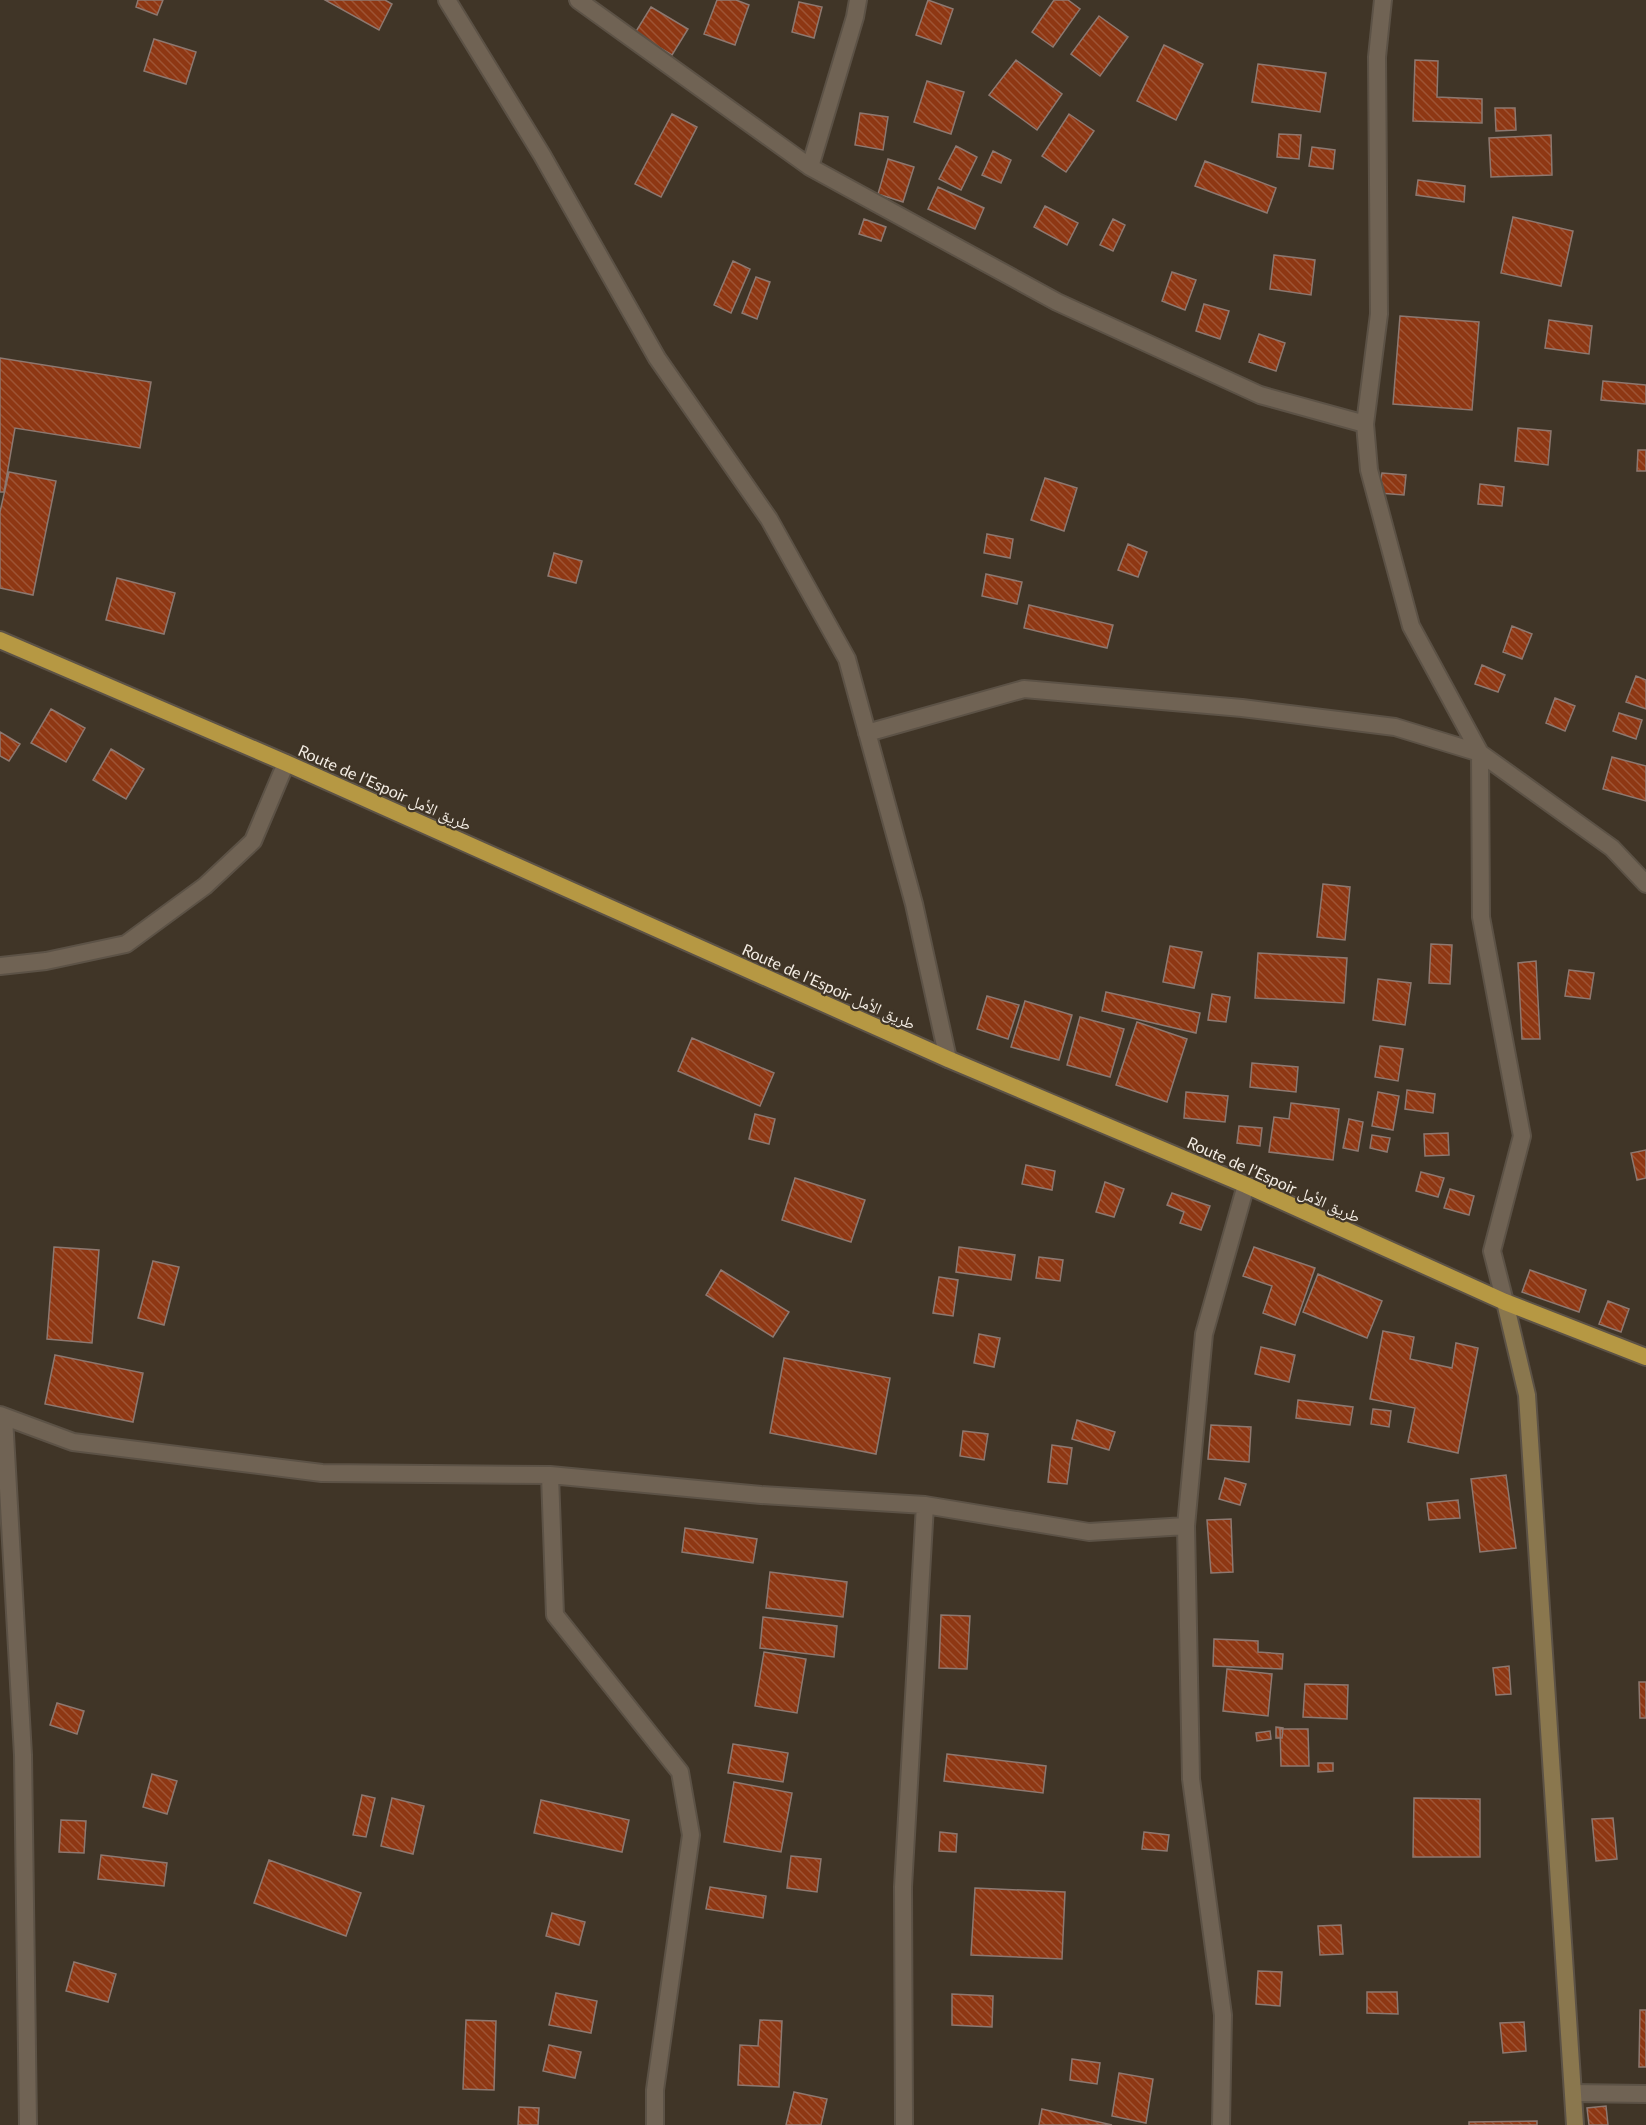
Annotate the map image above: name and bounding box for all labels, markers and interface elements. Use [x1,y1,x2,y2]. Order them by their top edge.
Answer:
street label: Route de l’Espoir طريق الأمل [295,740,475,836]
street label: Route de l’Espoir طريق الأمل [739,939,919,1035]
street label: Route de l’Espoir طريق الأمل [1184,1132,1364,1228]

